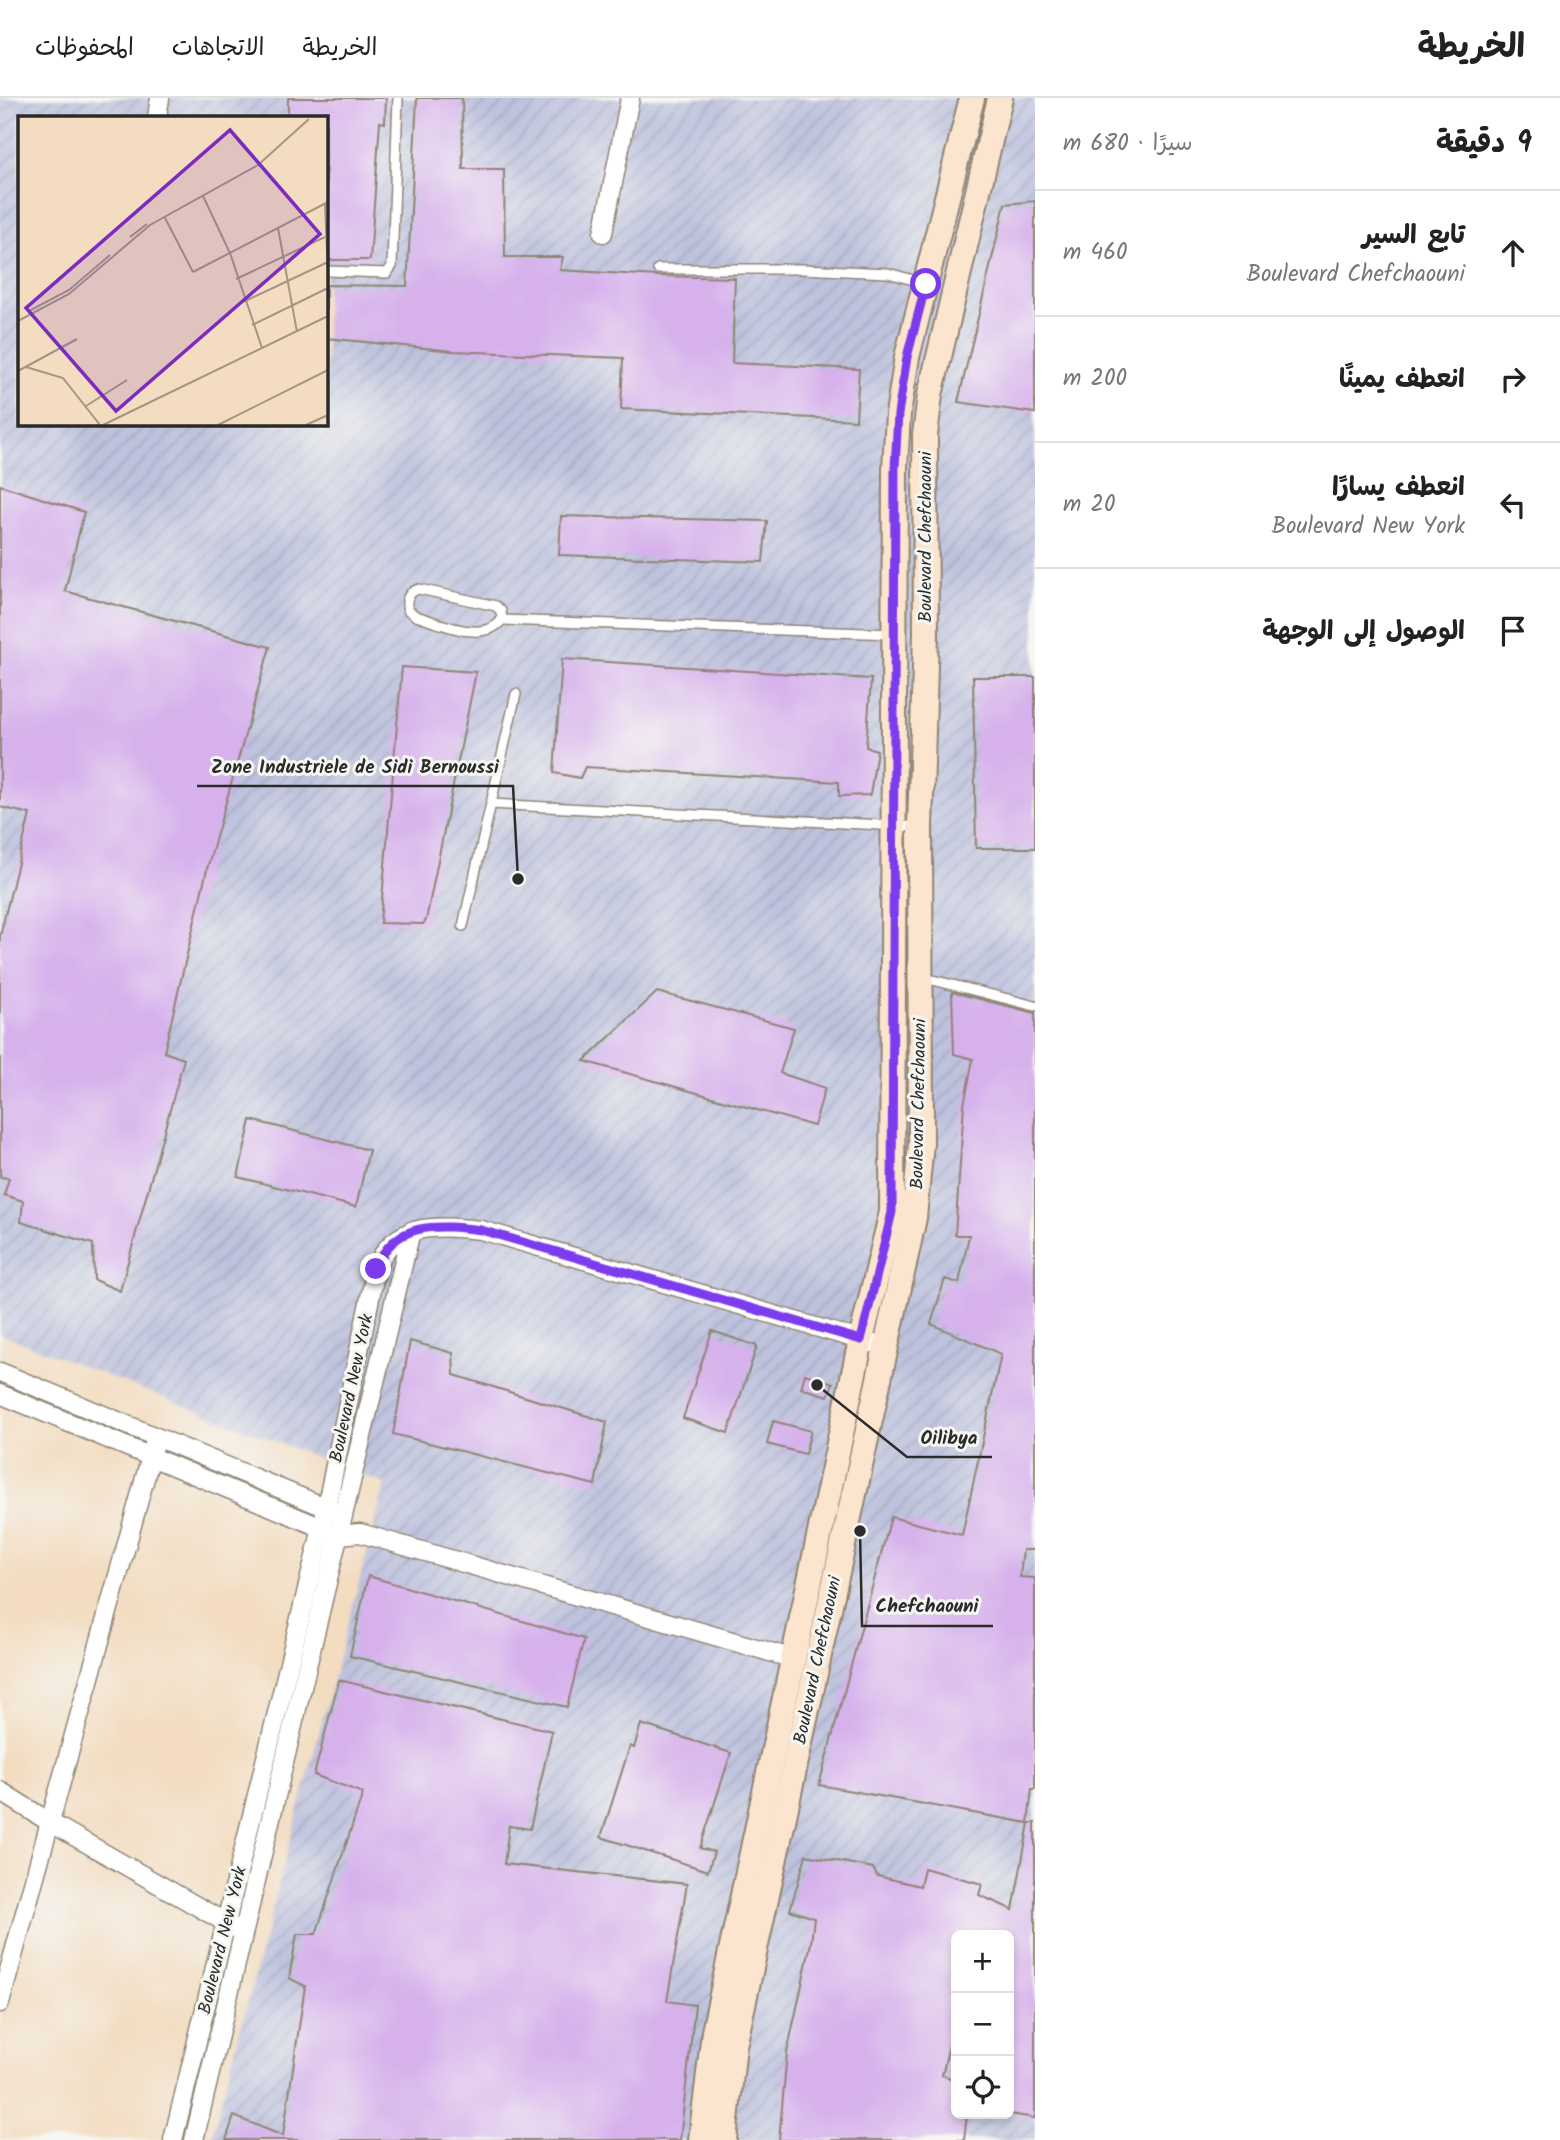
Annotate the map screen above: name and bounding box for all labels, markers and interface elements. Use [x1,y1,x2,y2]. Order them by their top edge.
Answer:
text: الخريطة [1418,22,1525,75]
text: المحفوظات [35,29,134,68]
text: الاتجاهات [172,29,265,68]
text: الخريطة [303,29,377,68]
inset map [18,116,327,425]
text: 9 دقيقة [1436,120,1532,168]
text: سيرًا · 680 m [1063,126,1193,162]
text: تابع السير [1362,215,1465,257]
icon: ahead [1494,234,1532,272]
text: 460 m [1063,235,1128,271]
text: Boulevard Chefchaouni [1246,257,1465,293]
route start [910,268,941,299]
text: انعطف يمينًا [1339,359,1465,401]
icon: right [1494,360,1532,398]
text: 200 m [1063,361,1127,397]
street label: Boulevard Chefchaouni [912,451,941,623]
text: انعطف يسارًا [1332,467,1465,509]
icon: left [1494,486,1532,524]
text: 20 m [1063,487,1115,523]
text: Boulevard New York [1271,509,1465,545]
text: الوصول إلى الوجهة [1262,611,1465,653]
icon: arrive [1494,612,1532,650]
callout: Zone Industriele de Sidi Bernoussi [197,746,513,786]
text: Zone Industriele de Sidi Bernoussi [211,753,500,783]
street label: Boulevard Chefchaouni [904,1018,936,1190]
route end [360,1253,391,1284]
street label: Boulevard New York [323,1311,383,1465]
callout: Oilibya [907,1417,992,1457]
text: Oilibya [920,1424,978,1454]
street label: Boulevard Chefchaouni [786,1573,851,1747]
callout: Chefchaouni [862,1586,993,1626]
text: Chefchaouni [876,1592,980,1622]
street label: Boulevard New York [191,1863,256,2017]
map controls [951,1930,1014,2119]
button: + [951,1930,1014,1993]
button: − [951,1993,1014,2056]
button: locate [951,2056,1014,2119]

